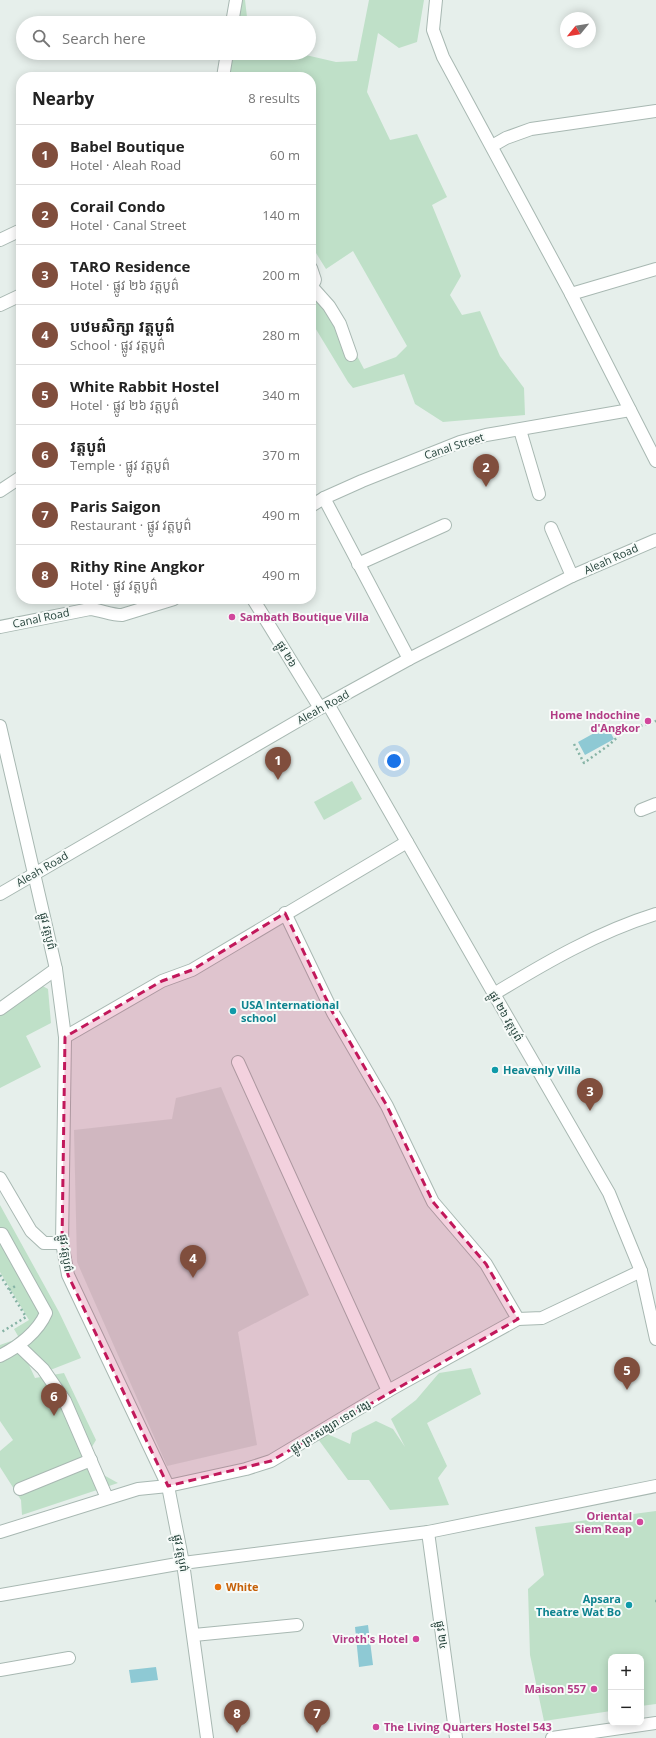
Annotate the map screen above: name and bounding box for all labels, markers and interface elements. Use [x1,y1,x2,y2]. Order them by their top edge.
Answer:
north arrow [560,12,596,48]
search box [16,16,316,60]
icon: search [30,27,52,49]
text: Search here [62,28,146,48]
text: Nearby [32,87,94,110]
text: 8 results [248,89,300,107]
text: Babel Boutique [70,136,185,156]
text: 1 [41,146,49,164]
text: 60 m [270,146,300,164]
text: Hotel · Aleah Road [70,156,181,174]
text: Corail Condo [70,196,165,216]
text: 2 [41,206,49,224]
text: 140 m [262,206,300,224]
text: Hotel · Canal Street [70,216,186,234]
text: TARO Residence [70,256,190,276]
text: 3 [41,266,49,284]
text: 200 m [262,266,300,284]
text: Hotel · ផ្លូវ ២៦ វត្តបូព៌ [70,276,179,294]
text: បឋមសិក្សា វត្តបូព៌ [70,316,175,336]
text: 4 [41,326,49,344]
text: 280 m [262,326,300,344]
text: School · ផ្លូវ វត្តបូព៌ [70,336,165,354]
text: White Rabbit Hostel [70,376,219,396]
text: 5 [41,386,49,404]
text: 340 m [262,386,300,404]
text: Hotel · ផ្លូវ ២៦ វត្តបូព៌ [70,396,179,414]
street label: Canal Street [422,429,486,462]
text: វត្តបូព៌ [70,436,106,456]
text: 6 [41,446,49,464]
text: 370 m [262,446,300,464]
pin: 2 [473,454,499,487]
text: Temple · ផ្លូវ វត្តបូព៌ [70,456,170,474]
text: Paris Saigon [70,496,161,516]
text: 7 [41,506,49,524]
text: 490 m [262,506,300,524]
text: Restaurant · ផ្លូវ វត្តបូព៌ [70,516,192,534]
street label: Aleah Road [581,540,640,577]
text: Rithy Rine Angkor [70,556,204,576]
text: 8 [41,566,49,584]
text: 490 m [262,566,300,584]
text: Hotel · ផ្លូវ វត្តបូព៌ [70,576,158,594]
street label: Canal Road [11,604,71,631]
place label: Sambath Boutique Villa [240,609,369,624]
marker: Sambath Boutique Villa [227,612,237,622]
street label: ផ្លូវ ២៦ [271,638,301,672]
street label: Aleah Road [294,686,352,727]
place label: Home Indochine d'Angkor [550,707,640,735]
marker: Home Indochine d'Angkor [643,716,653,726]
pin: 1 [265,747,291,780]
your location [384,751,404,771]
street label: Aleah Road [13,848,71,890]
street label: ផ្លូវ វត្តបូព៌ [34,911,60,952]
street label: ផ្លូវ ២៦ វត្តបូព៌ [483,988,527,1045]
place label: USA International school [241,997,339,1025]
marker: USA International school [228,1006,238,1016]
place label: Heavenly Villa [503,1062,581,1077]
marker: Heavenly Villa [490,1065,500,1075]
pin: 3 [577,1078,603,1111]
street label: ផ្លូវ វត្តបូព៌ [53,1233,77,1273]
pin: 4 [180,1245,206,1278]
pin: 5 [614,1357,640,1390]
pin: 6 [41,1383,67,1416]
street label: ផ្លូវ ព្រះសង្ឃរា ទេព វង្ស [287,1396,374,1458]
place label: Oriental Siem Reap [575,1508,632,1536]
marker: Oriental Siem Reap [635,1517,645,1527]
street label: ផ្លូវ វត្តបូព៌ [168,1533,192,1573]
place label: White [226,1579,259,1594]
marker: White [213,1582,223,1592]
place label: Apsara Theatre Wat Bo [536,1591,621,1619]
marker: Apsara Theatre Wat Bo [624,1600,634,1610]
street label: ផ្លូវ ២៤ [430,1620,452,1651]
place label: Viroth's Hotel [333,1631,408,1646]
marker: Viroth's Hotel [411,1634,421,1644]
map controls [608,1654,644,1726]
button: + [608,1654,644,1690]
place label: Maison 557 [524,1681,586,1696]
marker: Maison 557 [589,1684,599,1694]
button: − [608,1690,644,1726]
pin: 8 [224,1700,250,1733]
pin: 7 [304,1700,330,1733]
place label: The Living Quarters Hostel 543 [384,1719,552,1734]
marker: The Living Quarters Hostel 543 [371,1722,381,1732]

